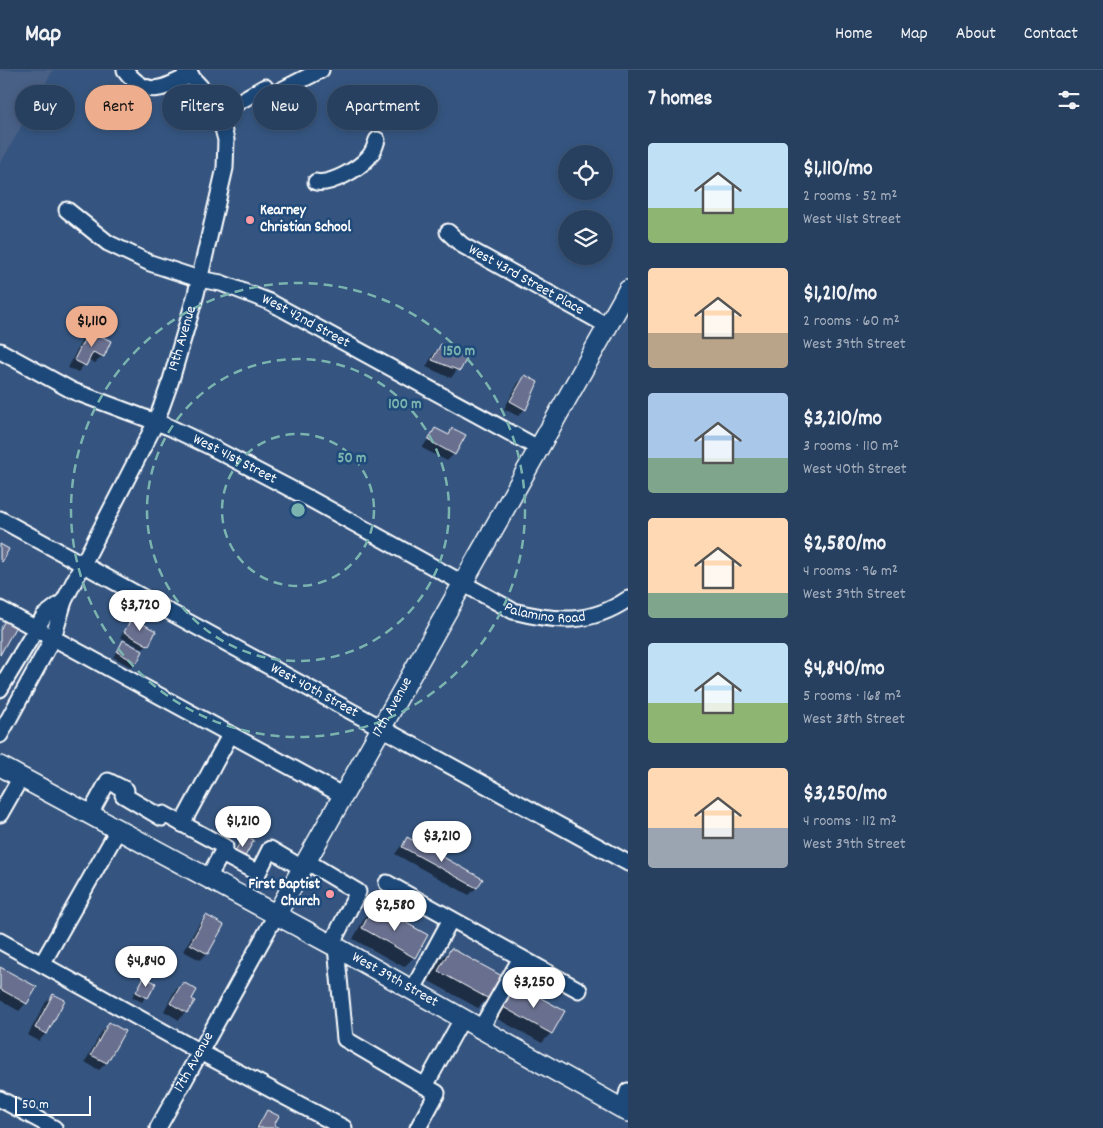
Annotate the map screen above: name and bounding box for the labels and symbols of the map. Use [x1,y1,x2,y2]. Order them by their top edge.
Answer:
place label: Kearney Christian School [260,200,351,239]
marker: Kearney Christian School [244,214,256,226]
street label: West 43rd Street Place [464,239,588,322]
street label: West 42nd Street [258,289,354,354]
street label: 19th Avenue [163,303,203,374]
pin: $1,110 [51,306,133,348]
text: 150 m [443,341,475,363]
text: 100 m [388,394,422,416]
street label: West 41st Street [189,429,281,491]
text: 50 m [338,448,366,470]
centre of rings [289,501,307,519]
pin: $3,720 [99,590,181,632]
street label: Palamino Road [500,597,587,630]
street label: West 40th Street [266,658,362,724]
street label: 17th Avenue [367,673,419,742]
pin: $1,210 [202,806,284,848]
pin: $3,210 [401,820,483,863]
place label: First Baptist Church [249,874,320,913]
marker: First Baptist Church [324,888,336,900]
pin: $2,580 [354,890,436,932]
pin: $4,840 [105,946,187,988]
street label: West 39th Street [347,947,442,1014]
pin: $3,250 [493,966,575,1009]
street label: 17th Avenue [169,1028,220,1097]
scale bar [15,1093,91,1116]

